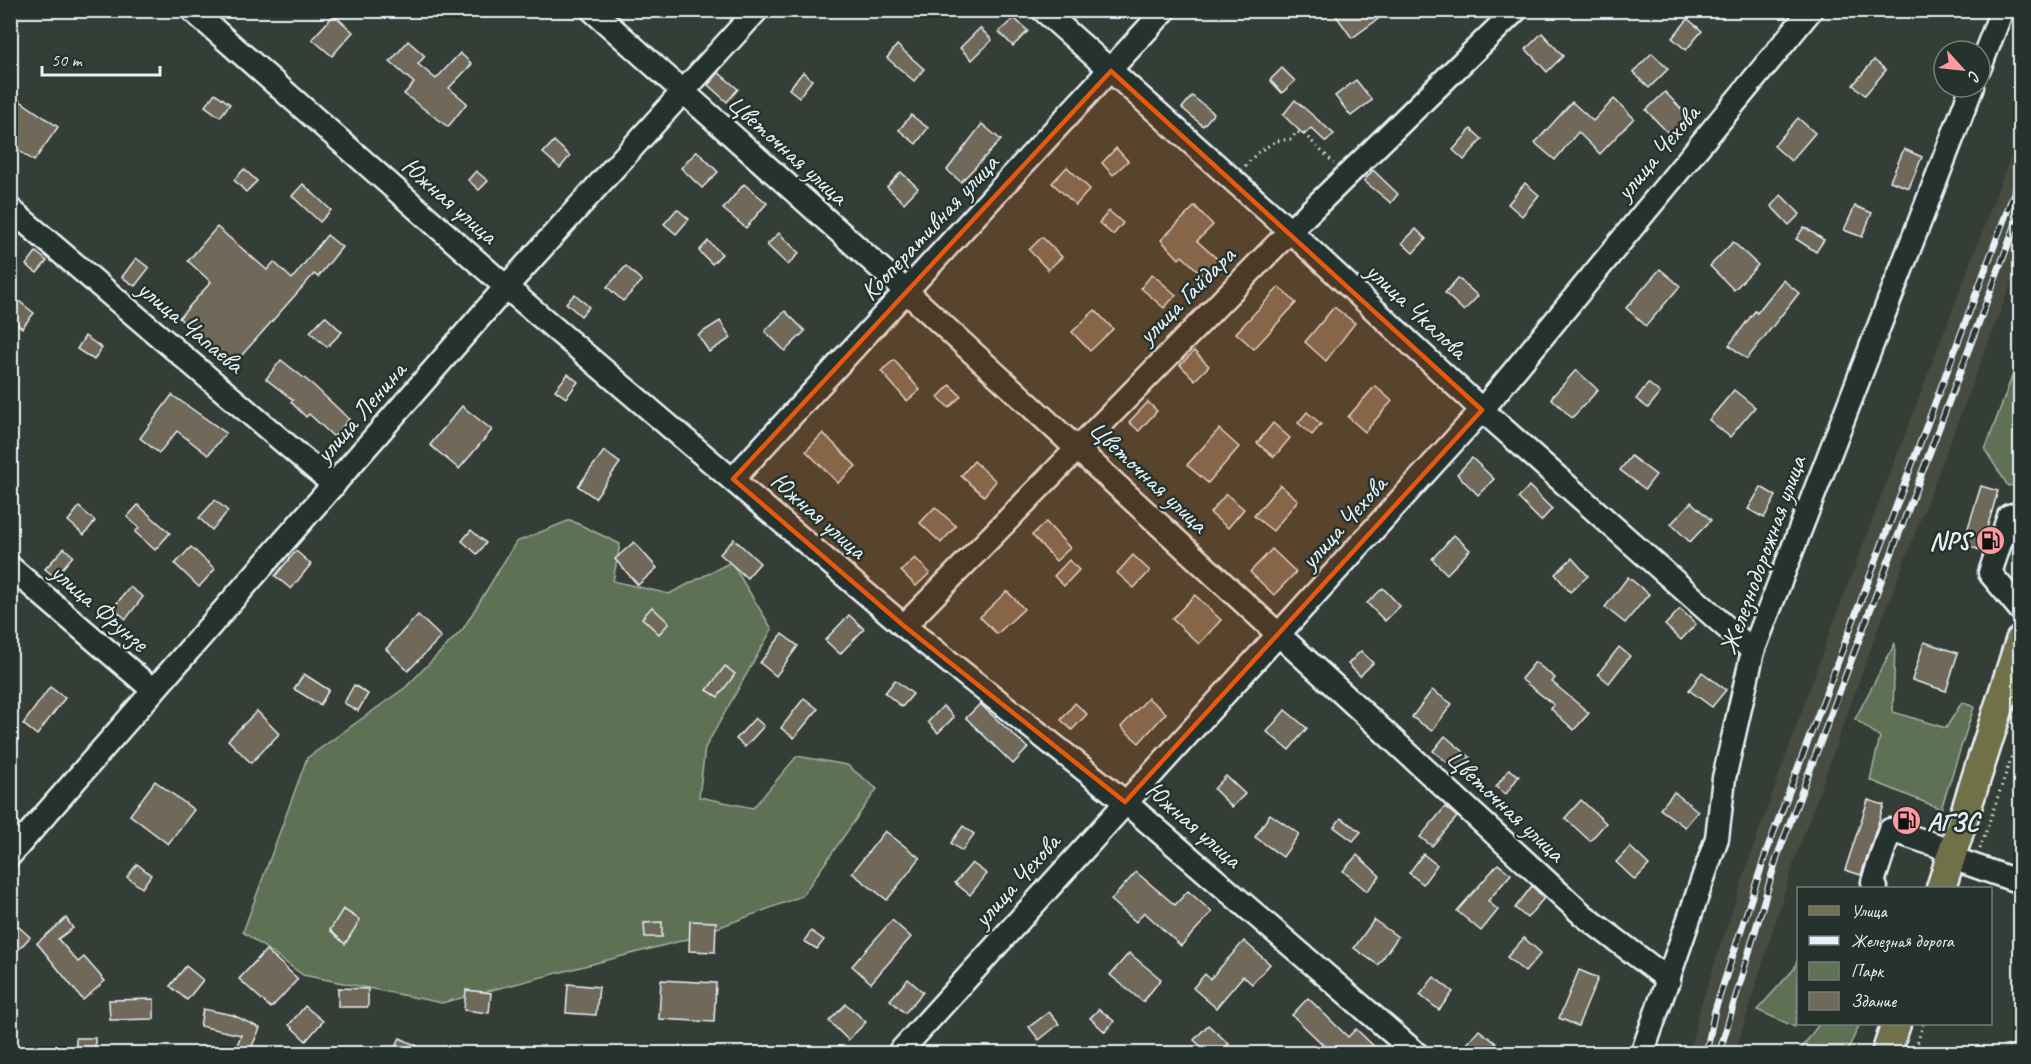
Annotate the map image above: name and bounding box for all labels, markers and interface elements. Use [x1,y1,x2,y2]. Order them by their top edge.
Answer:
scale bar [42,39,160,77]
north arrow [1932,39,1992,99]
text: 50 m [51,49,84,71]
text: С [1963,67,1985,85]
street label: Цветочная улица [720,87,856,213]
street label: улица Чехова [1607,96,1708,208]
street label: Кооперативная улица [853,146,1007,307]
street label: Южная улица [395,150,506,252]
street label: улица Гайдара [1129,238,1243,353]
street label: улица Чкалова [1357,253,1476,368]
street label: улица Чапаева [129,271,252,382]
street label: улица Ленина [306,353,415,471]
street label: Цветочная улица [1082,413,1216,541]
street label: Железнодорожная улица [1711,450,1814,659]
street label: Южная улица [764,465,875,567]
street label: улица Чехова [1291,467,1396,578]
place label: NPS [1929,525,1974,558]
fuel station icon: NPS [1975,525,2007,557]
street label: улица Фрунзе [42,555,157,660]
street label: Цветочная улица [1439,742,1573,870]
street label: Южная улица [1139,774,1250,876]
fuel station icon: АГЗС [1890,805,1922,837]
place label: АГЗС [1927,805,1983,838]
street label: улица Чехова [964,825,1069,936]
legend [1797,887,1992,1025]
text: Улица [1851,900,1888,922]
text: Железная дорога [1851,930,1955,953]
text: Парк [1851,960,1885,982]
text: Здание [1851,990,1897,1012]

